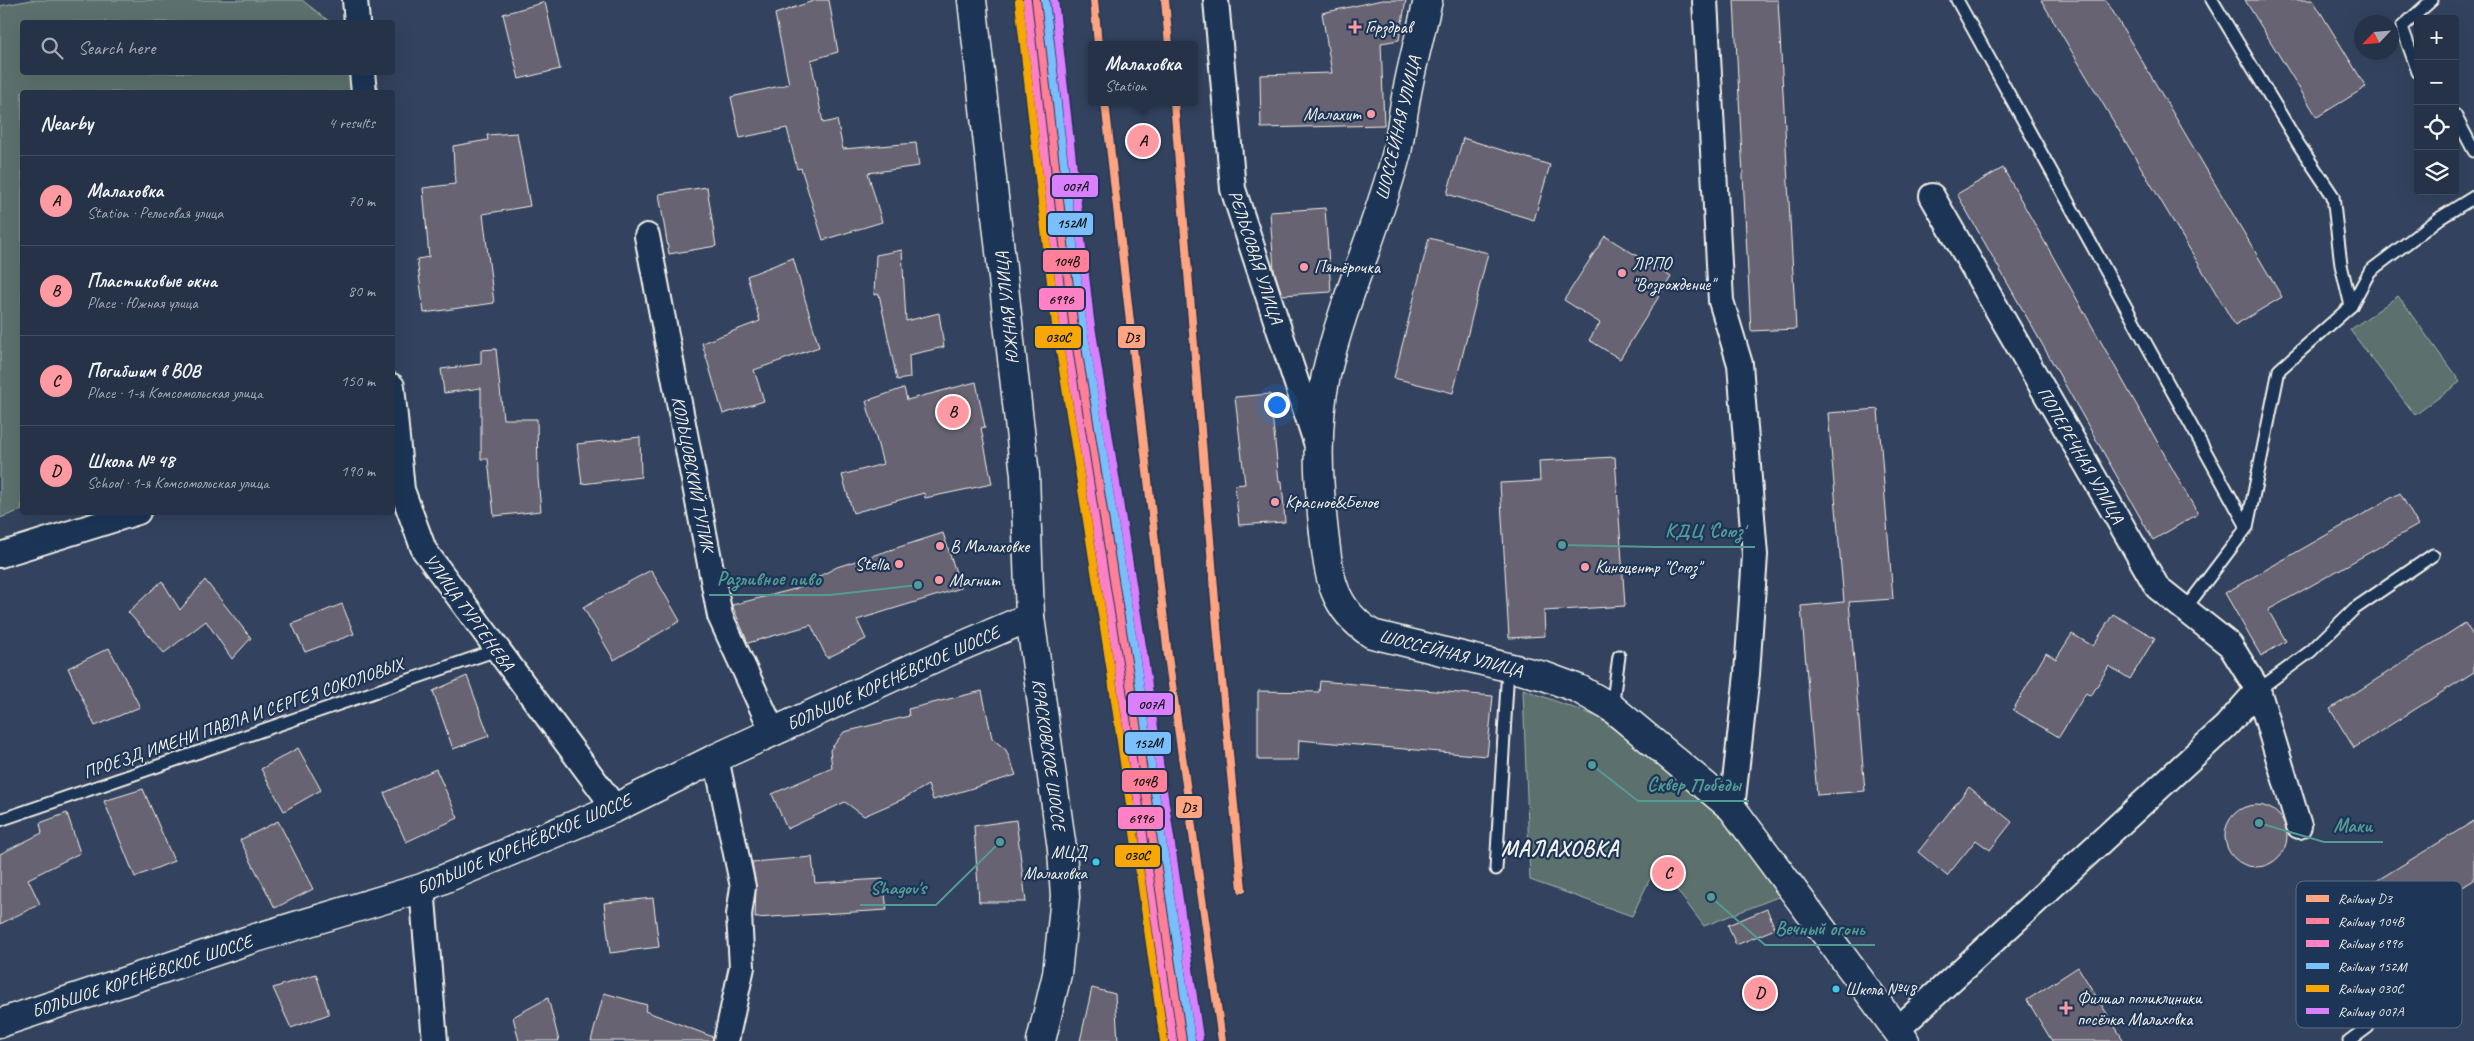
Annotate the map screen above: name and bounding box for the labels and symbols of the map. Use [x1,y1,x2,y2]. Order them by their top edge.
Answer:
north arrow [2354,15,2399,60]
place label: Горздрав [1365,16,1415,39]
marker: Горздрав [1349,21,1361,33]
street label: ШОССЕЙНАЯ УЛИЦА [1371,53,1425,202]
place label: Малахит [1303,103,1362,125]
marker: Малахит [1365,108,1377,120]
pin: A [1127,122,1159,160]
line badge: 007А [1051,174,1099,198]
text: 007А [1062,178,1089,195]
street label: РЕЛЬСОВАЯ УЛИЦА [1224,188,1288,327]
line badge: 152М [1047,212,1094,236]
text: 152М [1057,215,1087,232]
line badge: 104В [1042,249,1090,273]
street label: ЮЖНАЯ УЛИЦА [990,250,1024,365]
place label: ЛРПО "Возрождение" [1632,252,1718,296]
text: 104В [1053,253,1081,270]
place label: Пятёрочка [1314,256,1382,278]
marker: Пятёрочка [1298,261,1310,273]
marker: ЛРПО "Возрождение" [1616,267,1628,279]
line badge: 6996 [1038,287,1085,311]
text: 6996 [1048,291,1075,308]
line badge: 030C [1034,325,1082,349]
line badge: D3 [1117,325,1146,349]
text: 030C [1045,329,1073,346]
text: D3 [1125,329,1141,346]
street label: ПОПЕРЕЧНАЯ УЛИЦА [2033,383,2129,528]
your location [1264,392,1290,418]
pin: B [937,393,969,431]
street label: КОЛЬЦОВСКИЙ ТУПИК [667,395,719,556]
place label: Красное&Белое [1285,491,1379,513]
marker: Красное&Белое [1269,496,1281,508]
callout: КДЦ 'Союз' [1655,513,1755,547]
text: КДЦ 'Союз' [1665,519,1749,544]
place label: В Малаховке [950,535,1030,557]
marker: В Малаховке [934,540,946,552]
street label: УЛИЦА ТУРГЕНЕВА [419,549,519,676]
place label: Stella [855,553,891,575]
place label: Киноцентр "Союз" [1595,556,1705,579]
marker: Stella [893,558,905,570]
callout: Разливное пиво [709,561,830,595]
marker: Киноцентр "Союз" [1579,561,1591,573]
text: Разливное пиво [717,567,822,592]
place label: Магнит [949,569,1001,591]
marker: Магнит [933,574,945,586]
street label: БОЛЬШОЕ КОРЕНЁВСКОЕ ШОССЕ [783,620,1005,735]
street label: ШОССЕЙНАЯ УЛИЦА [1377,625,1526,682]
street label: ПРОЕЗД ИМЕНИ ПАВЛА И СЕРГЕЯ СОКОЛОВЫХ [80,652,408,783]
street label: КРАСКОВСКОЕ ШОССЕ [1027,678,1071,834]
line badge: 007А [1127,692,1174,716]
text: 007А [1138,696,1165,713]
line badge: 152М [1124,731,1172,755]
text: 152М [1134,735,1164,752]
callout: Сквер Победы [1638,767,1749,801]
line badge: 104В [1121,769,1168,793]
text: 104В [1131,773,1159,790]
text: Сквер Победы [1647,773,1742,797]
street label: БОЛЬШОЕ КОРЕНЁВСКОЕ ШОССЕ [413,788,637,899]
line badge: D3 [1175,795,1203,819]
text: D3 [1182,799,1198,816]
line badge: 6996 [1117,806,1164,830]
callout: Маки [2324,808,2383,842]
text: 6996 [1128,810,1155,827]
text: Маки [2333,814,2374,838]
district label: МАЛАХОВКА [1501,835,1620,863]
place label: МЦД Малаховка [1023,842,1089,884]
line badge: 030C [1114,844,1161,868]
text: 030C [1124,847,1152,864]
pin: C [1652,854,1684,892]
marker: МЦД Малаховка [1091,857,1101,867]
callout: Shagov's [860,871,936,905]
text: Shagov's [870,876,928,900]
legend [2296,881,2462,1028]
text: Railway D3 [2338,890,2394,907]
callout: Вечный огонь [1765,911,1875,945]
text: Railway 104В [2338,913,2406,930]
text: Вечный огонь [1775,917,1866,941]
street label: БОЛЬШОЕ КОРЕНЁВСКОЕ ШОССЕ [29,929,257,1022]
text: Railway 6996 [2338,935,2404,952]
text: Railway 152М [2338,958,2409,975]
pin: D [1744,974,1776,1012]
place label: Школа №48 [1845,979,1918,1000]
text: Railway 030C [2338,980,2405,997]
marker: Школа №48 [1831,984,1841,994]
place label: Филиал поликлиники посёлка Малаховка [2077,987,2203,1030]
marker: Филиал поликлиники посёлка Малаховка [2059,1001,2073,1015]
text: Railway 007А [2338,1003,2405,1020]

